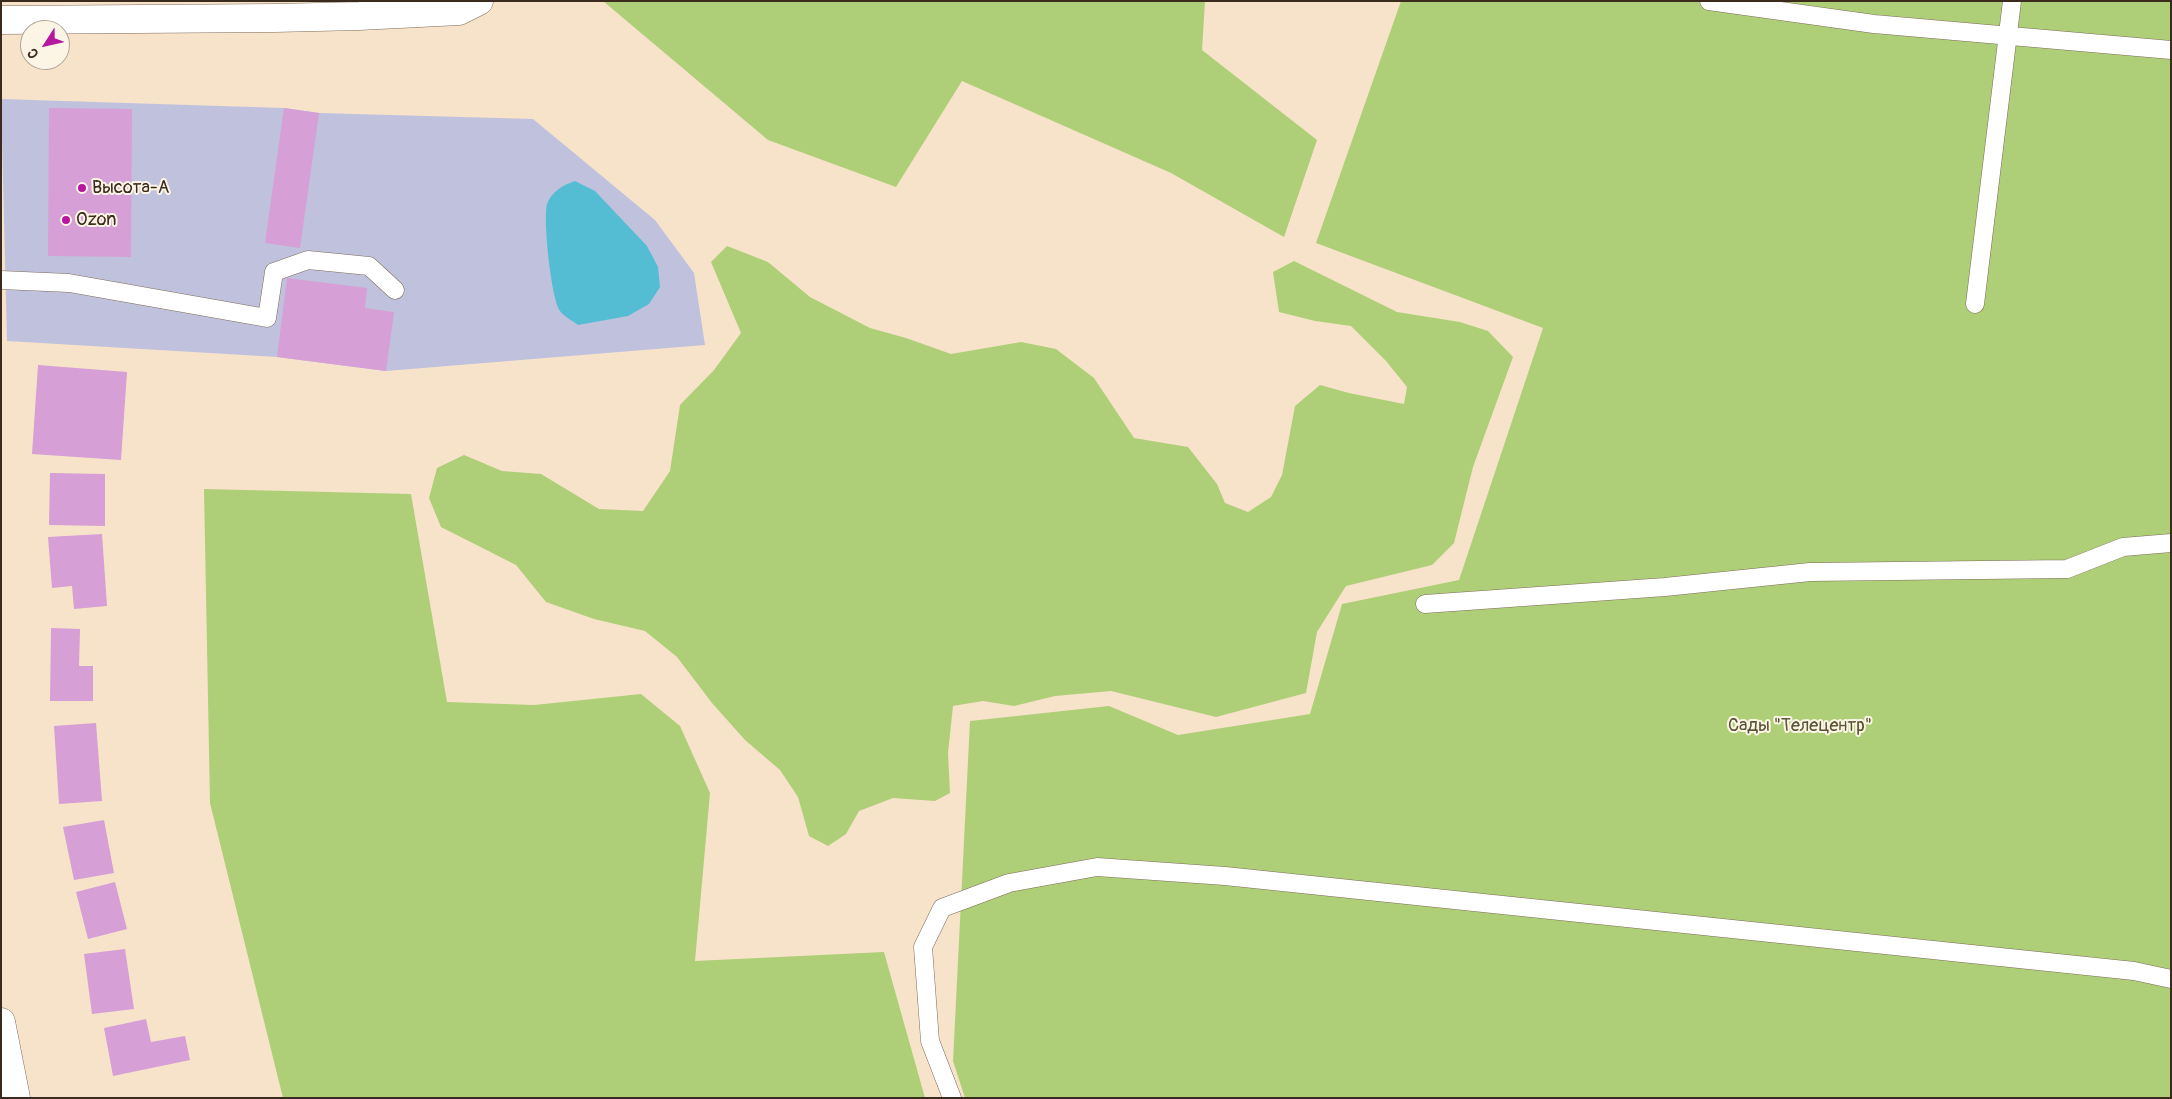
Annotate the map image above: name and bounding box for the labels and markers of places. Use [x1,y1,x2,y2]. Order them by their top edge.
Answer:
place label: Высота-А [92,177,169,199]
marker: Высота-А [76,182,88,194]
place label: Ozon [76,209,116,231]
marker: Ozon [60,214,72,226]

